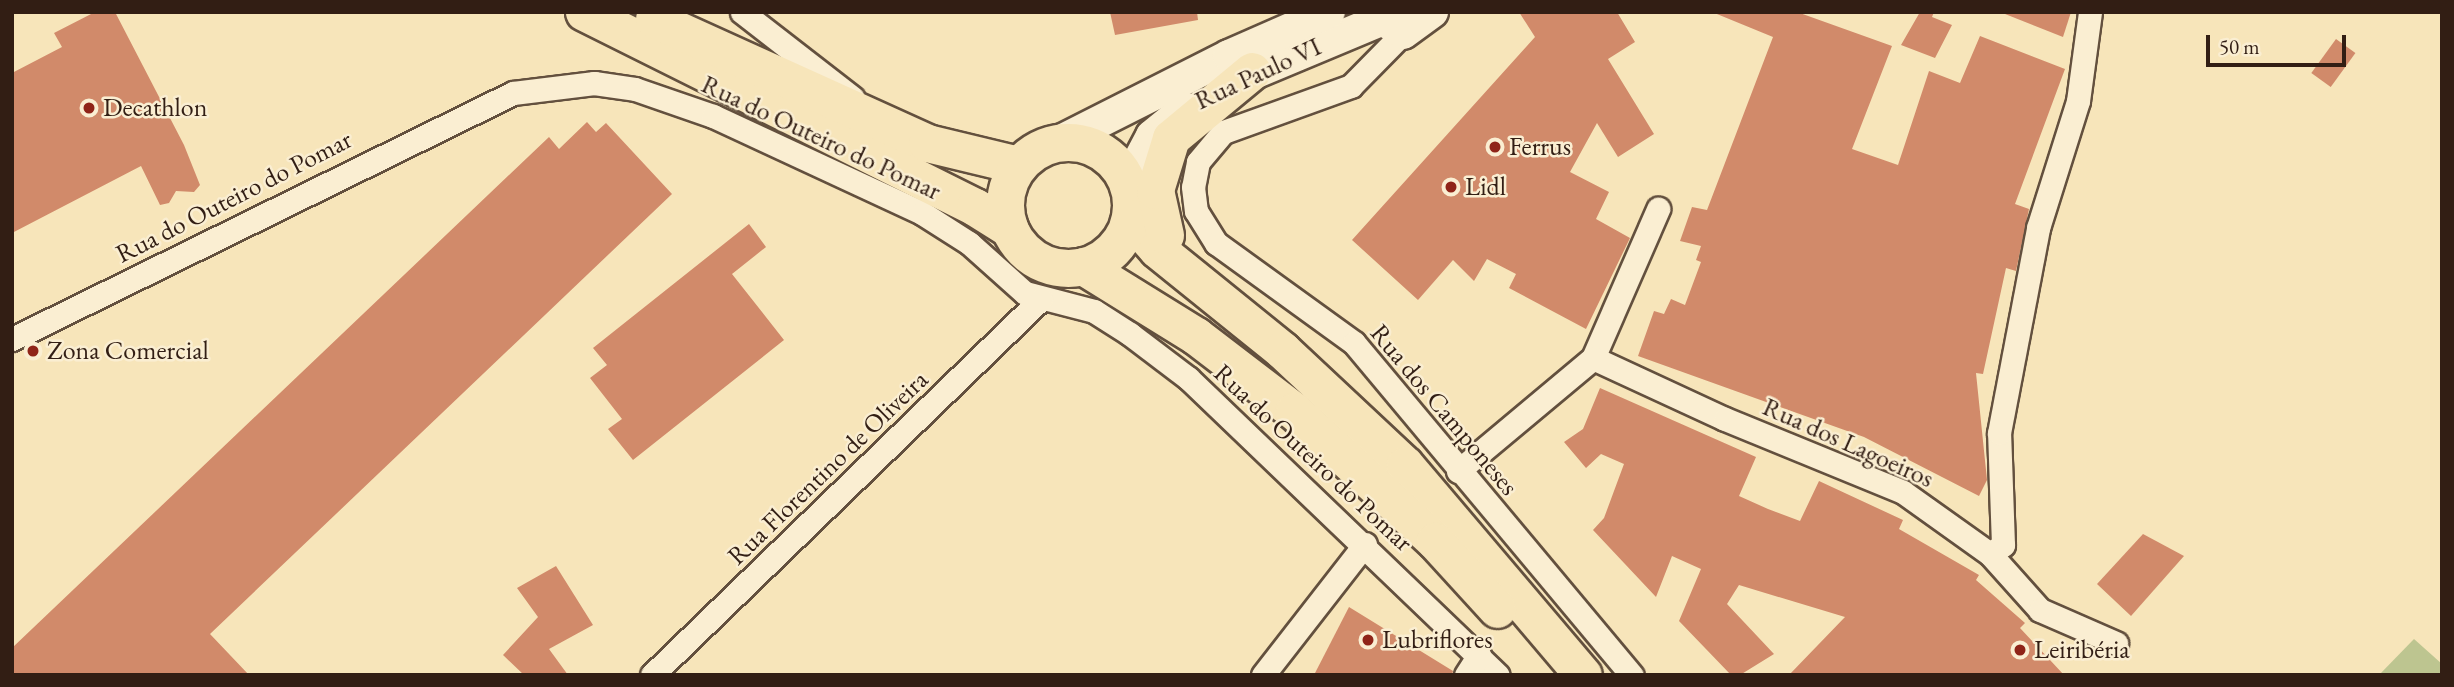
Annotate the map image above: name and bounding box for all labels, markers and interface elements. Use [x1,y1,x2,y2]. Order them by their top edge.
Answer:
scale bar [2209,21,2349,65]
street label: Rua Paulo VI [1190,31,1326,117]
text: 50 m [2219,33,2260,60]
street label: Rua do Outeiro do Pomar [696,69,946,207]
place label: Decathlon [103,92,207,124]
marker: Decathlon [81,100,97,116]
street label: Rua do Outeiro do Pomar [111,124,357,270]
place label: Ferrus [1509,131,1571,163]
marker: Ferrus [1487,139,1503,155]
place label: Lidl [1465,171,1506,203]
marker: Lidl [1443,179,1459,195]
street label: Rua dos Camponeses [1363,318,1525,502]
place label: Zona Comercial [47,335,209,367]
marker: Zona Comercial [25,343,41,359]
street label: Rua do Outeiro do Pomar [1207,358,1419,558]
street label: Rua Florentino de Oliveira [721,364,935,572]
street label: Rua dos Lagoeiros [1758,391,1938,495]
place label: Lubriflores [1382,624,1493,656]
marker: Lubriflores [1360,632,1376,648]
place label: Leiribéria [2034,634,2130,666]
marker: Leiribéria [2012,642,2028,658]

